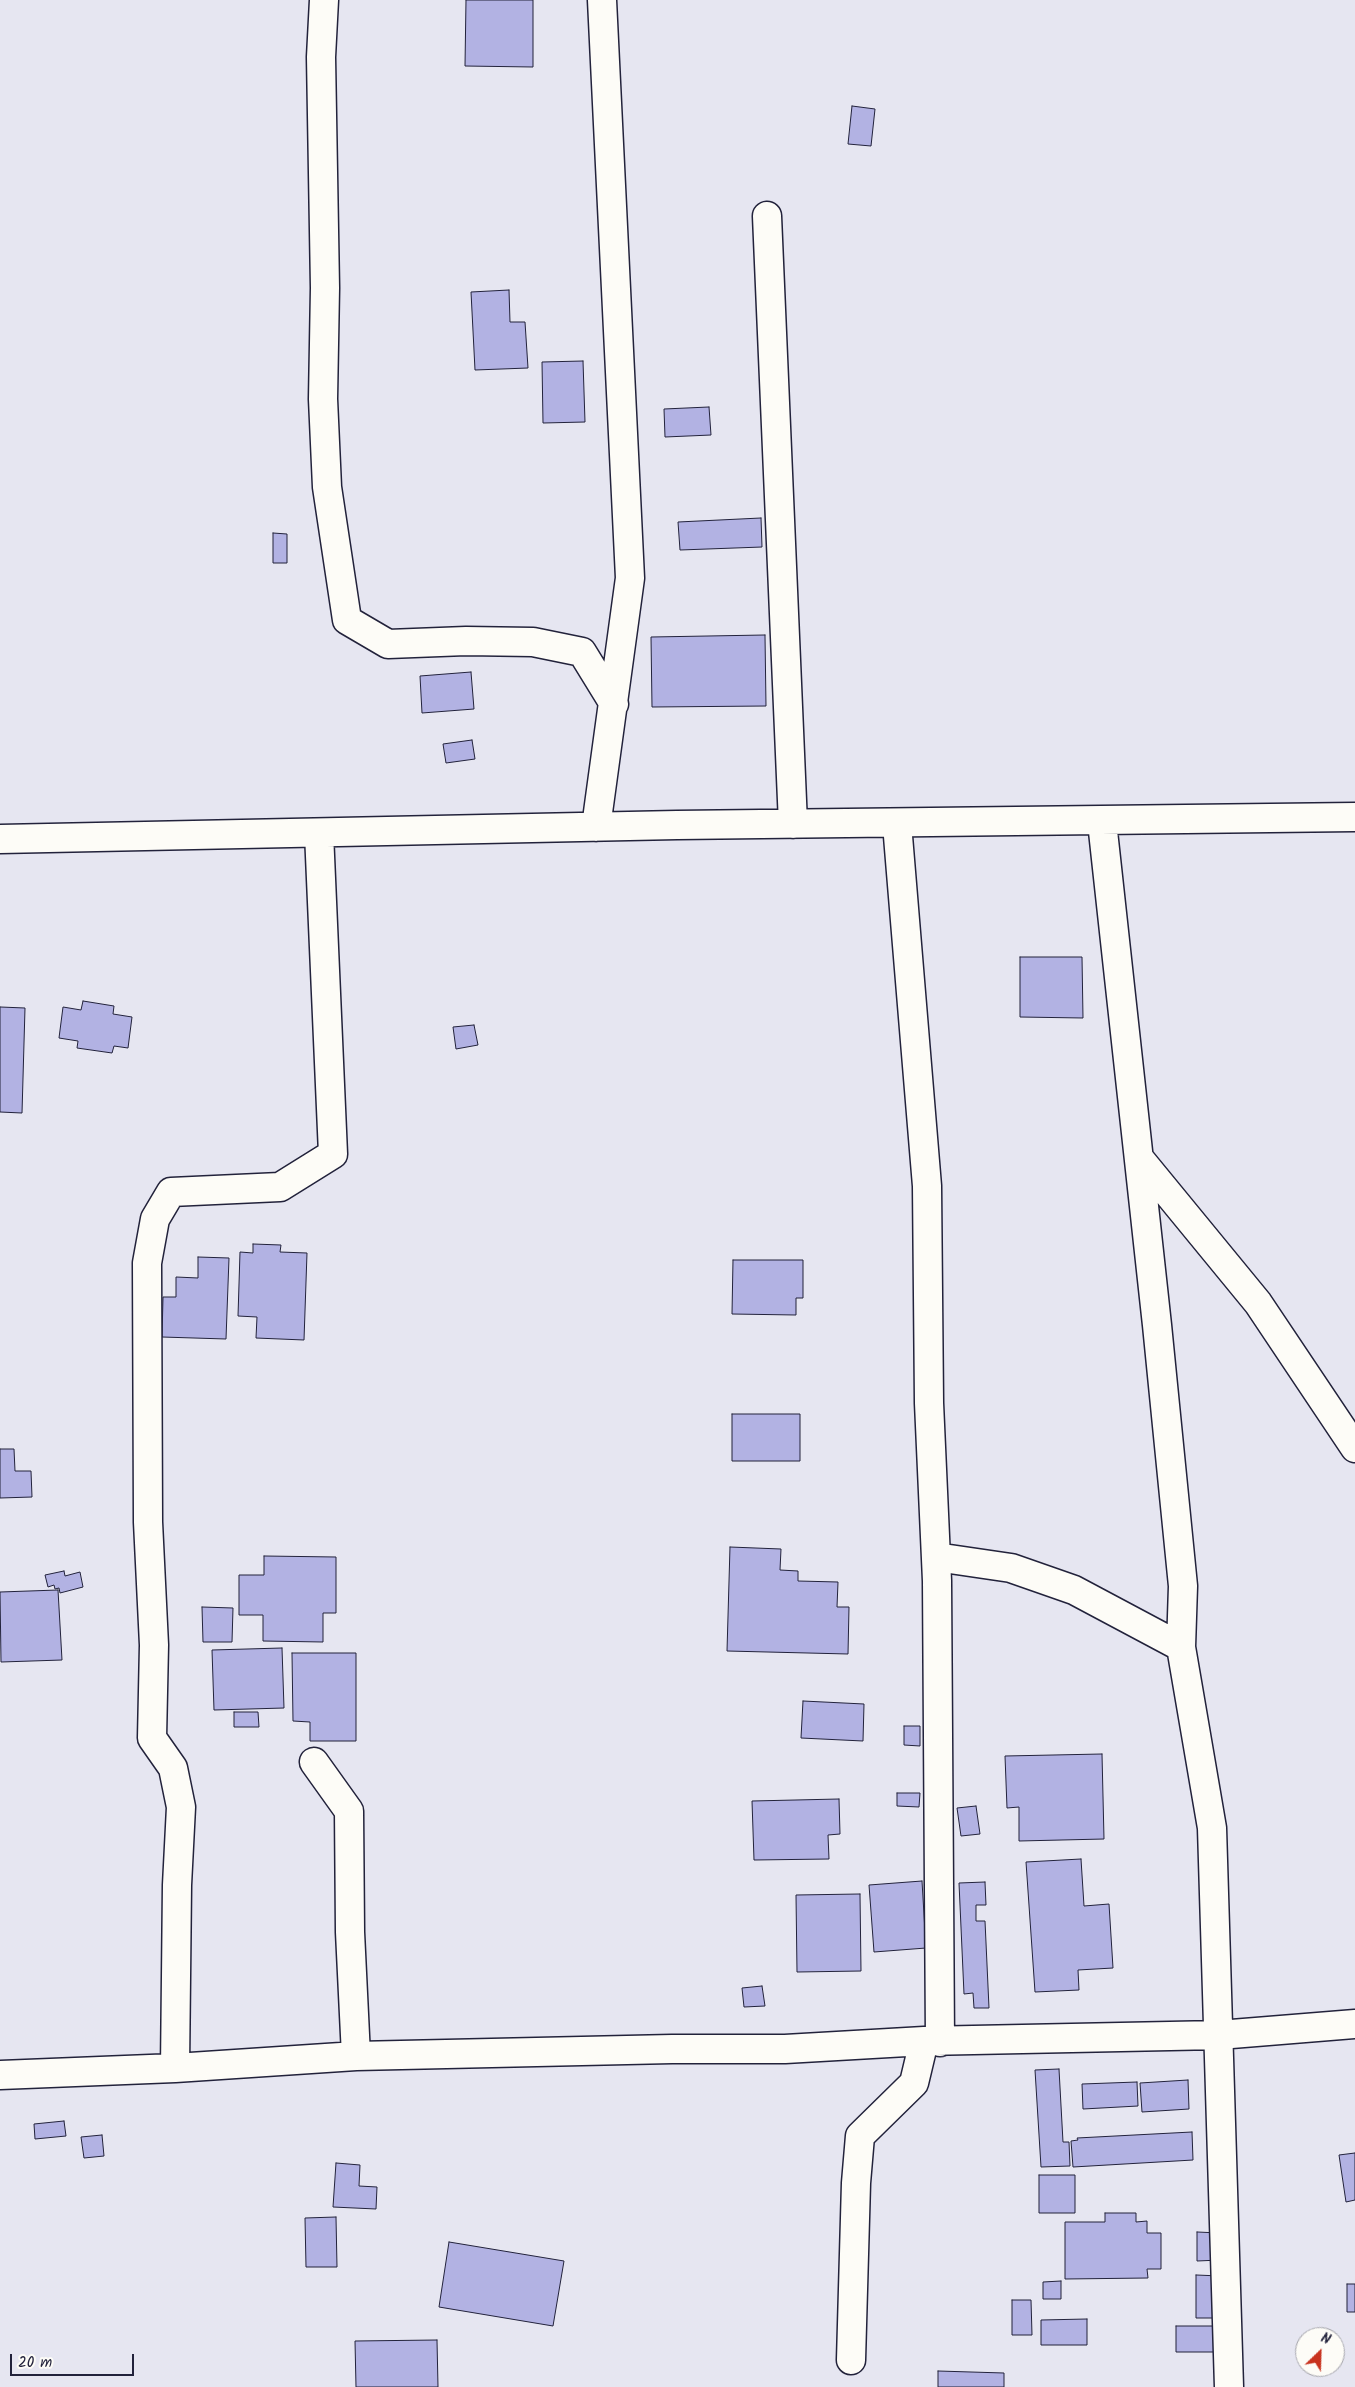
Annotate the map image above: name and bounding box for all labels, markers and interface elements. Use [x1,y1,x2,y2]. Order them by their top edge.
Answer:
north arrow [1295,2327,1345,2377]
text: N [1317,2327,1334,2351]
scale bar [12,2344,136,2376]
text: 20 m [18,2351,52,2375]

